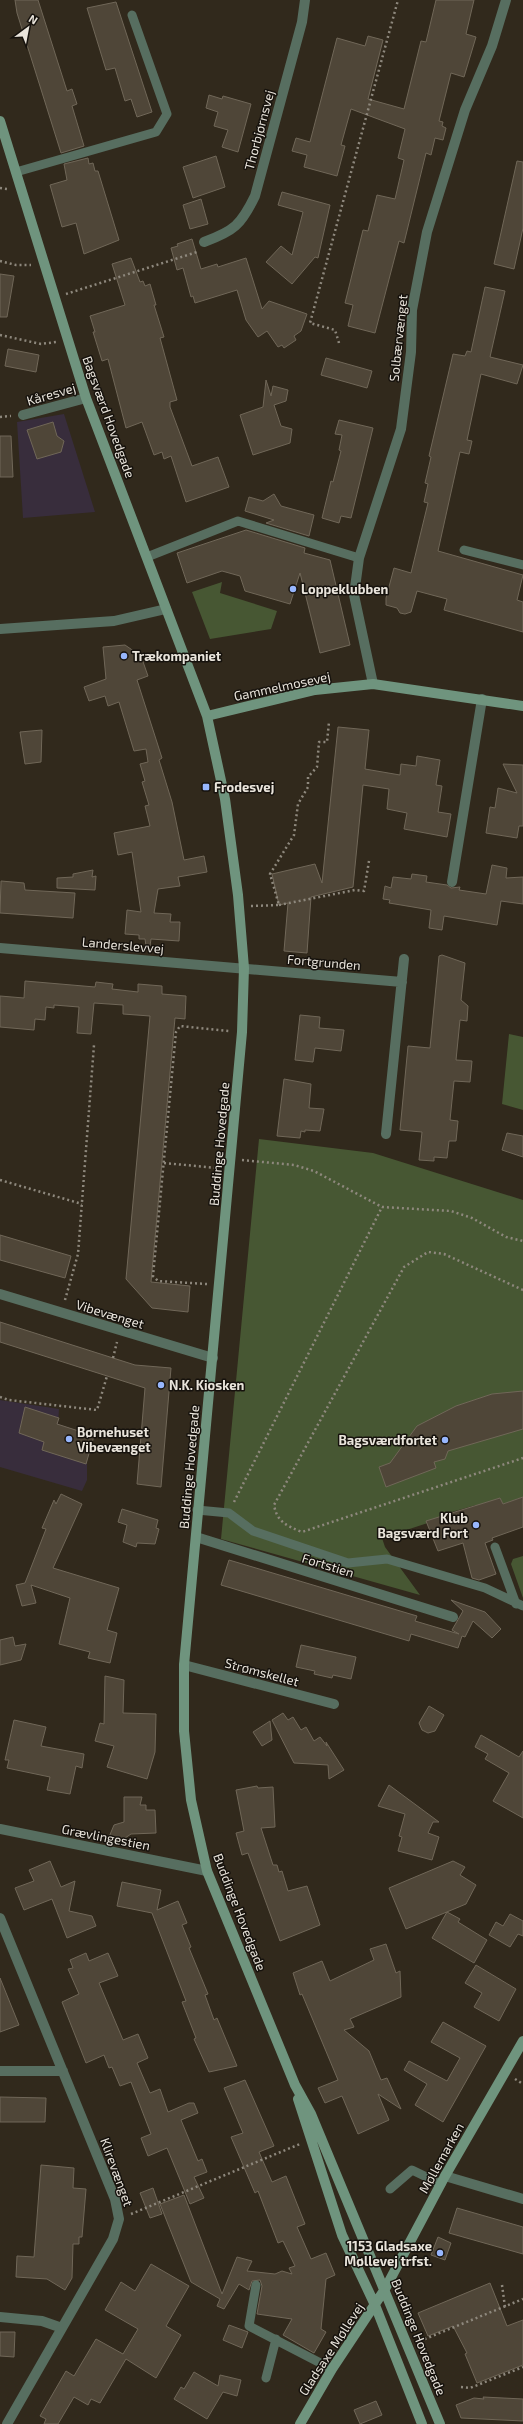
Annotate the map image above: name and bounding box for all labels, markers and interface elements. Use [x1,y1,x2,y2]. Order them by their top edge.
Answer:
north arrow [8,8,48,48]
text: N [27,11,40,27]
street label: Thorbjørnsvej [241,88,277,172]
street label: Solbærvænget [385,294,411,382]
street label: Bagsværd Hovedgade [79,354,139,480]
street label: Kåresvej [25,379,77,409]
place label: Loppeklubben [301,581,389,597]
marker: Loppeklubben [288,584,298,594]
place label: Trækompaniet [132,648,222,664]
marker: Trækompaniet [119,651,129,661]
street label: Gammelmosevej [232,668,332,704]
place label: Frodesvej [214,779,274,795]
marker: Frodesvej [201,782,211,792]
street label: Landerslevvej [81,933,165,957]
street label: Fortgrunden [287,951,361,973]
street label: Buddinge Hovedgade [206,1081,232,1207]
street label: Vibevænget [74,1296,146,1332]
place label: N.K. Kiosken [169,1377,245,1393]
marker: N.K. Kiosken [156,1380,166,1390]
street label: Buddinge Hovedgade [176,1404,202,1530]
place label: Børnehuset Vibevænget [77,1424,151,1455]
place label: Bagsværdfortet [339,1432,438,1448]
marker: Børnehuset Vibevænget [64,1434,74,1444]
marker: Bagsværdfortet [440,1435,450,1445]
place label: Klub Bagsværd Fort [378,1510,469,1541]
marker: Klub Bagsværd Fort [471,1520,481,1530]
street label: Fortstien [300,1550,356,1580]
street label: Strømskellet [223,1654,301,1690]
street label: Grævlingestien [60,1821,152,1853]
street label: Buddinge Hovedgade [210,1851,270,1973]
street label: Møllemarken [415,2120,467,2196]
street label: Klirevænget [97,2136,137,2208]
place label: 1153 Gladsaxe Møllevej trfst. [344,2238,432,2269]
marker: 1153 Gladsaxe Møllevej trfst. [435,2248,445,2258]
street label: Buddinge Hovedgade [388,2276,450,2398]
street label: Gladsaxe Møllevej [295,2300,367,2398]

